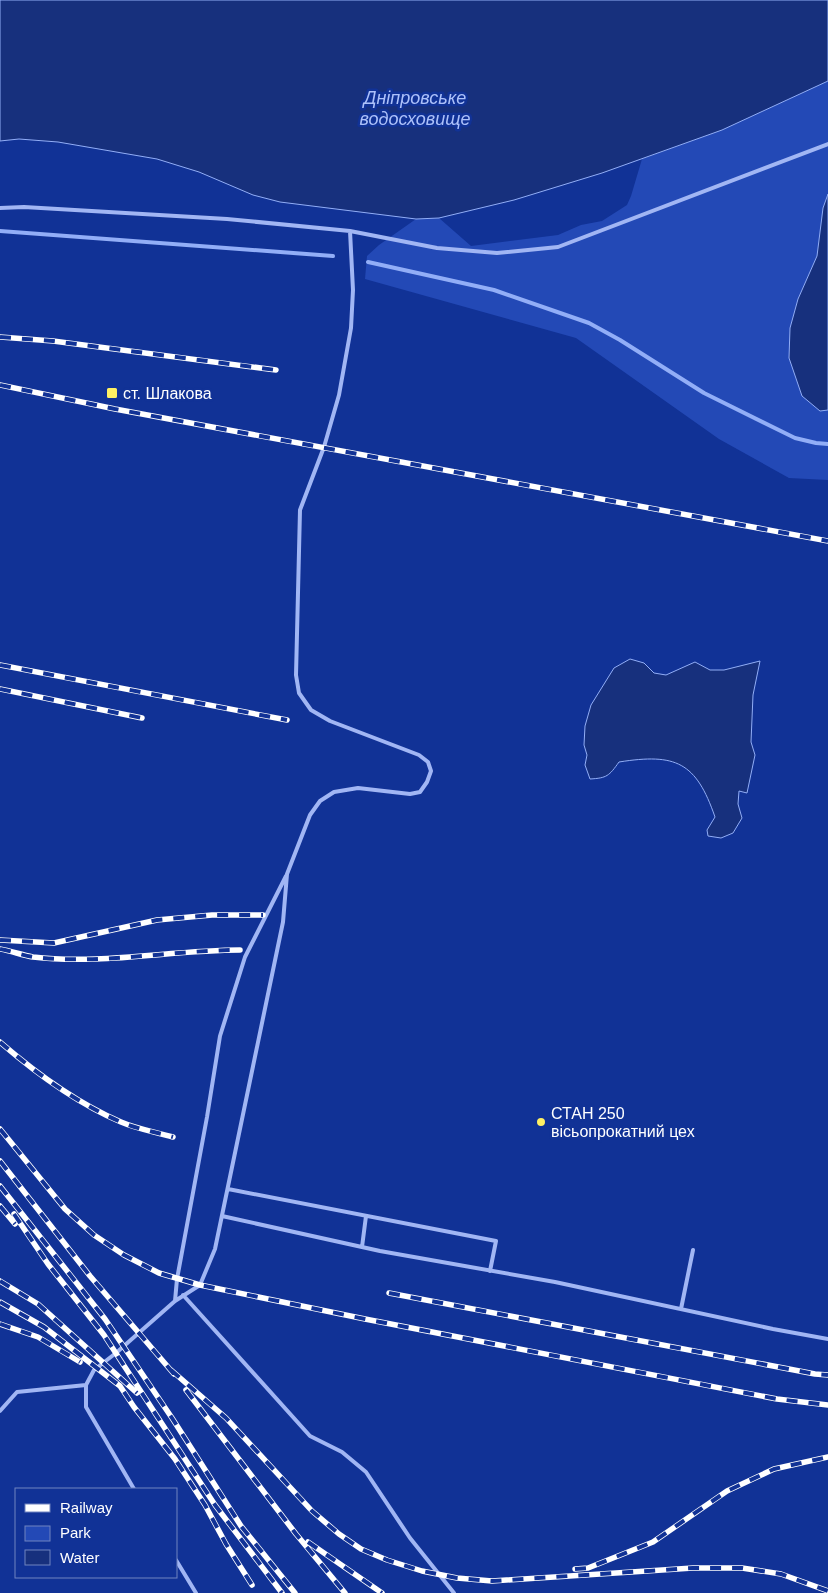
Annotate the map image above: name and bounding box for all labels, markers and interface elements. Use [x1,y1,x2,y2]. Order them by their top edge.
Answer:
water label: Дніпровське водосховище [359,88,471,129]
place label: ст. Шлакова [123,385,212,402]
marker: ст. Шлакова [105,386,119,400]
place label: СТАН 250 вісьопрокатний цех [551,1105,695,1140]
marker: СТАН 250 вісьопрокатний цех [535,1116,547,1128]
legend [15,1488,178,1578]
text: Railway [60,1499,113,1516]
text: Park [60,1524,91,1541]
text: Water [60,1549,99,1566]

